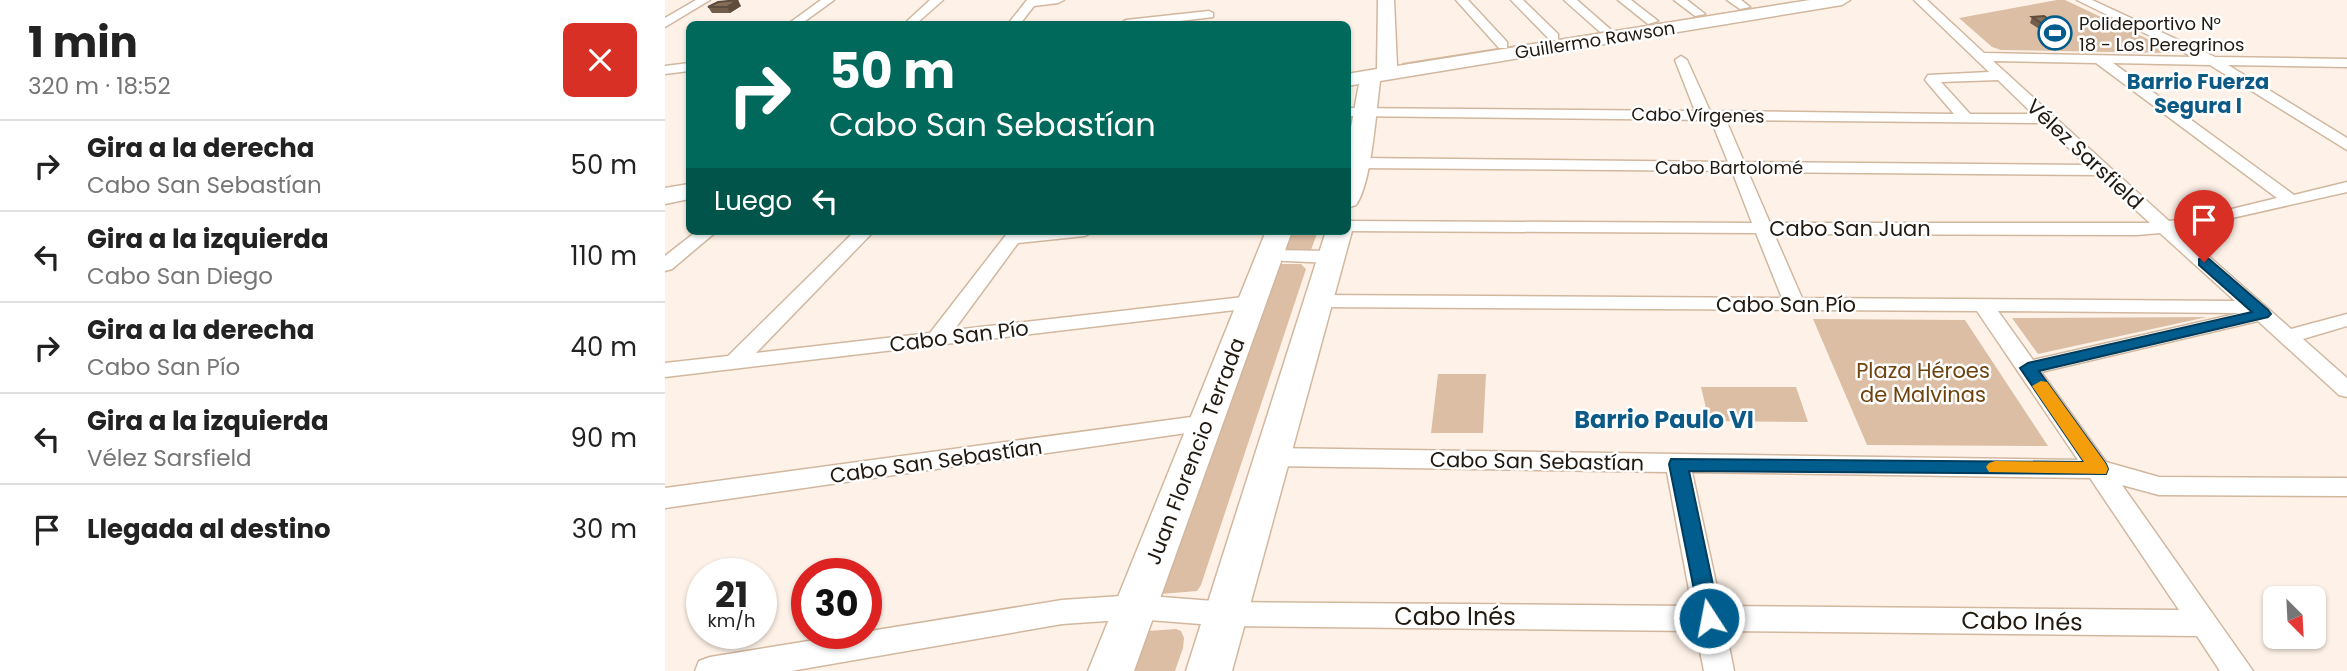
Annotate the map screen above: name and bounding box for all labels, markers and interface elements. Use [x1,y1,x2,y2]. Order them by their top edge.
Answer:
place label: Polideportivo N° 18 - Los Peregrinos [2079,11,2244,57]
text: 1 min [28,13,138,72]
sports icon: Polideportivo N° 18 - Los Peregrinos [2036,14,2074,52]
street label: Guillermo Rawson [1513,15,1677,65]
button: close [563,23,637,97]
text: 50 m [829,37,955,105]
icon: right [714,49,805,140]
district label: Barrio Fuerza Segura I [2127,67,2269,120]
text: 320 m · 18:52 [28,70,171,102]
street label: Vélez Sarsfield [2020,92,2150,216]
street label: Cabo Vírgenes [1631,101,1765,129]
text: Cabo San Sebastían [829,102,1156,147]
text: Gira a la derecha [87,130,315,166]
icon: right [28,147,66,185]
text: 50 m [571,147,637,183]
street label: Cabo Bartolomé [1655,155,1803,180]
text: Cabo San Sebastían [87,169,322,201]
icon: left [806,182,844,220]
text: Luego [714,183,792,219]
pin [2174,190,2234,262]
icon: arrive [2185,201,2223,239]
street label: Cabo San Juan [1769,214,1931,243]
text: Gira a la izquierda [87,221,329,257]
icon: left [28,238,66,276]
text: 110 m [570,238,637,274]
text: Cabo San Diego [87,260,273,292]
street label: Cabo San Pío [1716,290,1856,319]
text: Gira a la derecha [87,312,315,348]
street label: Cabo San Pío [888,313,1030,359]
icon: right [28,329,66,367]
text: 40 m [571,329,637,365]
street label: Juan Florencio Terrada [1138,333,1252,569]
text: Cabo San Pío [87,351,240,383]
park label: Plaza Héroes de Malvinas [1856,356,1990,409]
text: Gira a la izquierda [87,403,329,439]
district label: Barrio Paulo VI [1574,403,1754,436]
icon: left [28,420,66,458]
text: 90 m [571,420,637,456]
street label: Cabo San Sebastían [828,432,1044,490]
text: Vélez Sarsfield [87,442,252,474]
street label: Cabo San Sebastían [1430,445,1644,477]
icon: arrive [28,511,66,549]
text: Llegada al destino [87,511,331,547]
text: 30 m [572,511,637,547]
speed limit sign: 30 [791,558,882,649]
text: 21 [715,570,748,619]
position arrow [1672,581,1746,655]
north arrow [2263,586,2326,649]
map controls [2263,586,2326,649]
street label: Cabo Inés [1394,600,1516,633]
street label: Cabo Inés [1961,603,2083,639]
text: km/h [708,608,755,633]

